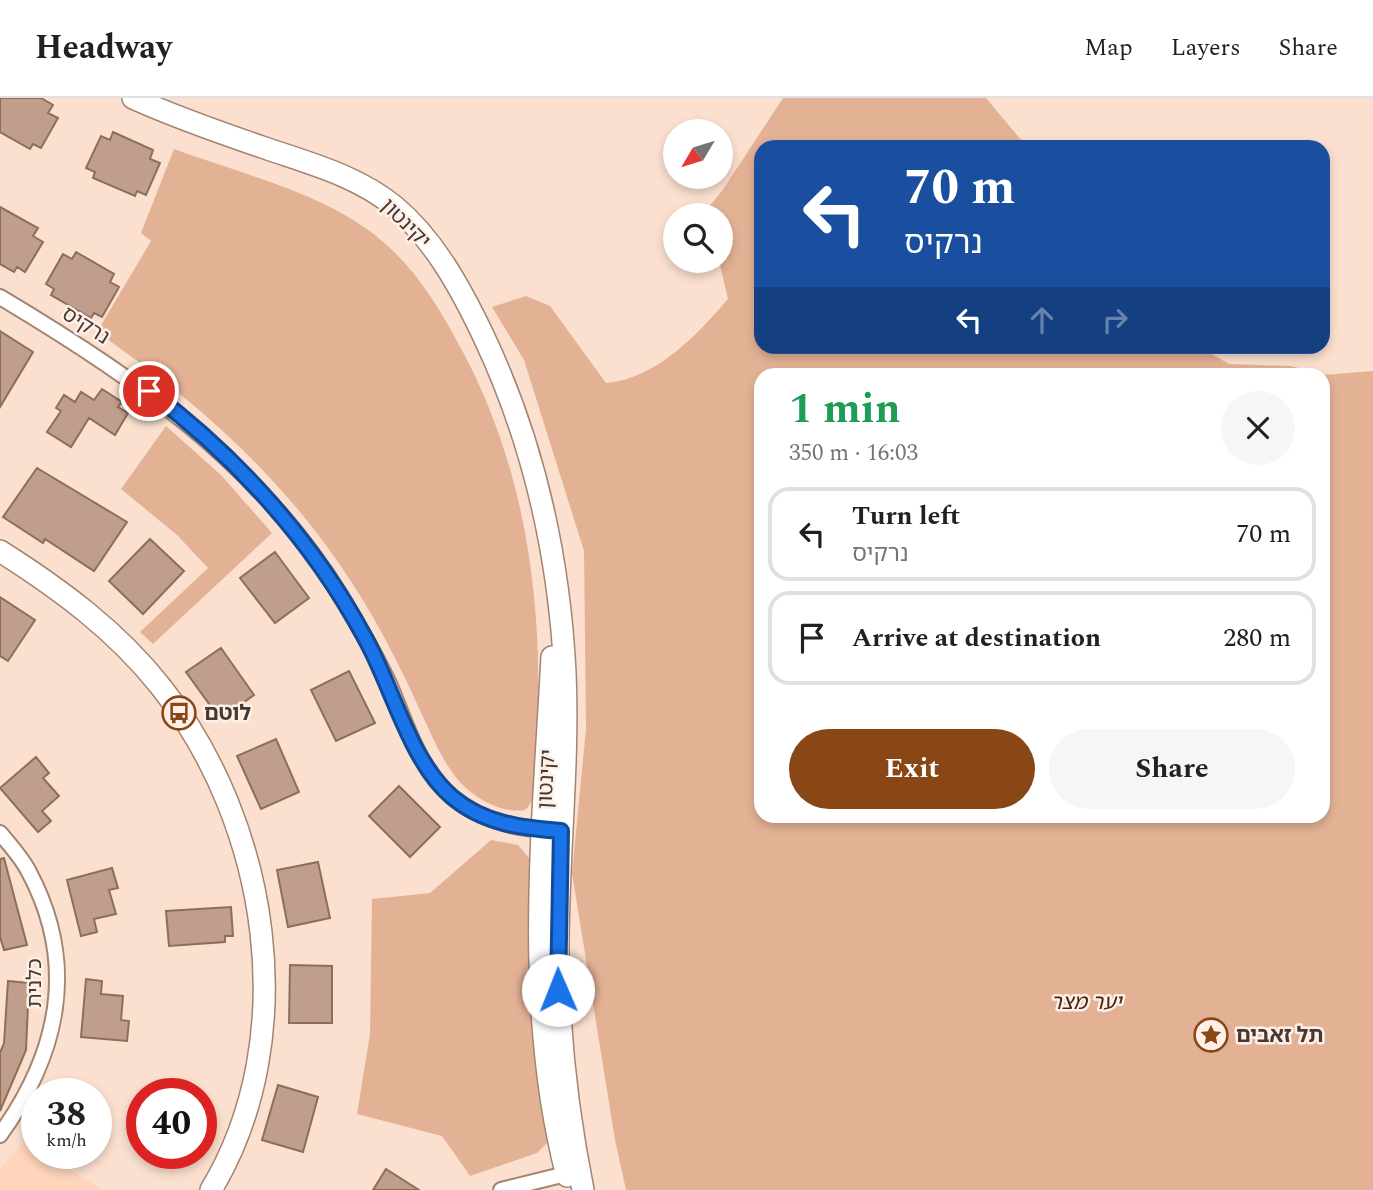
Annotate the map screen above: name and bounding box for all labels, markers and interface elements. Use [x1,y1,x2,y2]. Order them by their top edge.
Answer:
text: Headway [35,23,172,73]
text: Map [1084,30,1133,66]
text: Layers [1171,30,1241,66]
text: Share [1279,30,1338,66]
north arrow [663,119,733,189]
map controls [663,119,733,273]
text: 70 m [904,151,1015,226]
icon: left [789,168,880,259]
street label: יקינטון [373,191,438,256]
button: search [663,203,733,273]
text: נרקיס [904,219,983,268]
street label: נרקיס [55,299,116,353]
icon: left [950,301,988,339]
icon: ahead [1023,301,1061,339]
icon: right [1096,301,1134,339]
pin [119,361,179,421]
icon: arrive [130,372,168,410]
text: 1 min [789,378,901,441]
button: close [1221,391,1295,465]
text: 350 m · 16:03 [789,436,918,471]
text: Turn left [852,496,960,536]
text: 70 m [1236,514,1291,554]
icon: left [793,515,831,553]
text: נרקיס [852,537,909,572]
text: Arrive at destination [852,618,1101,658]
text: 280 m [1223,618,1291,658]
icon: arrive [793,619,831,657]
bus stop icon: לוטם [160,694,198,732]
place label: לוטם [204,698,251,730]
button: Exit [789,729,1035,809]
button: Share [1049,729,1295,809]
street label: יקינטון [529,748,565,810]
position arrow [521,953,595,1027]
street label: כלנית [19,958,51,1008]
park label: יער מצר [1050,987,1123,1019]
place icon: תל זאבים [1192,1016,1230,1054]
place label: תל זאבים [1236,1020,1323,1052]
speed limit sign: 40 [126,1078,217,1169]
text: 38 [47,1088,86,1141]
text: km/h [46,1127,87,1154]

